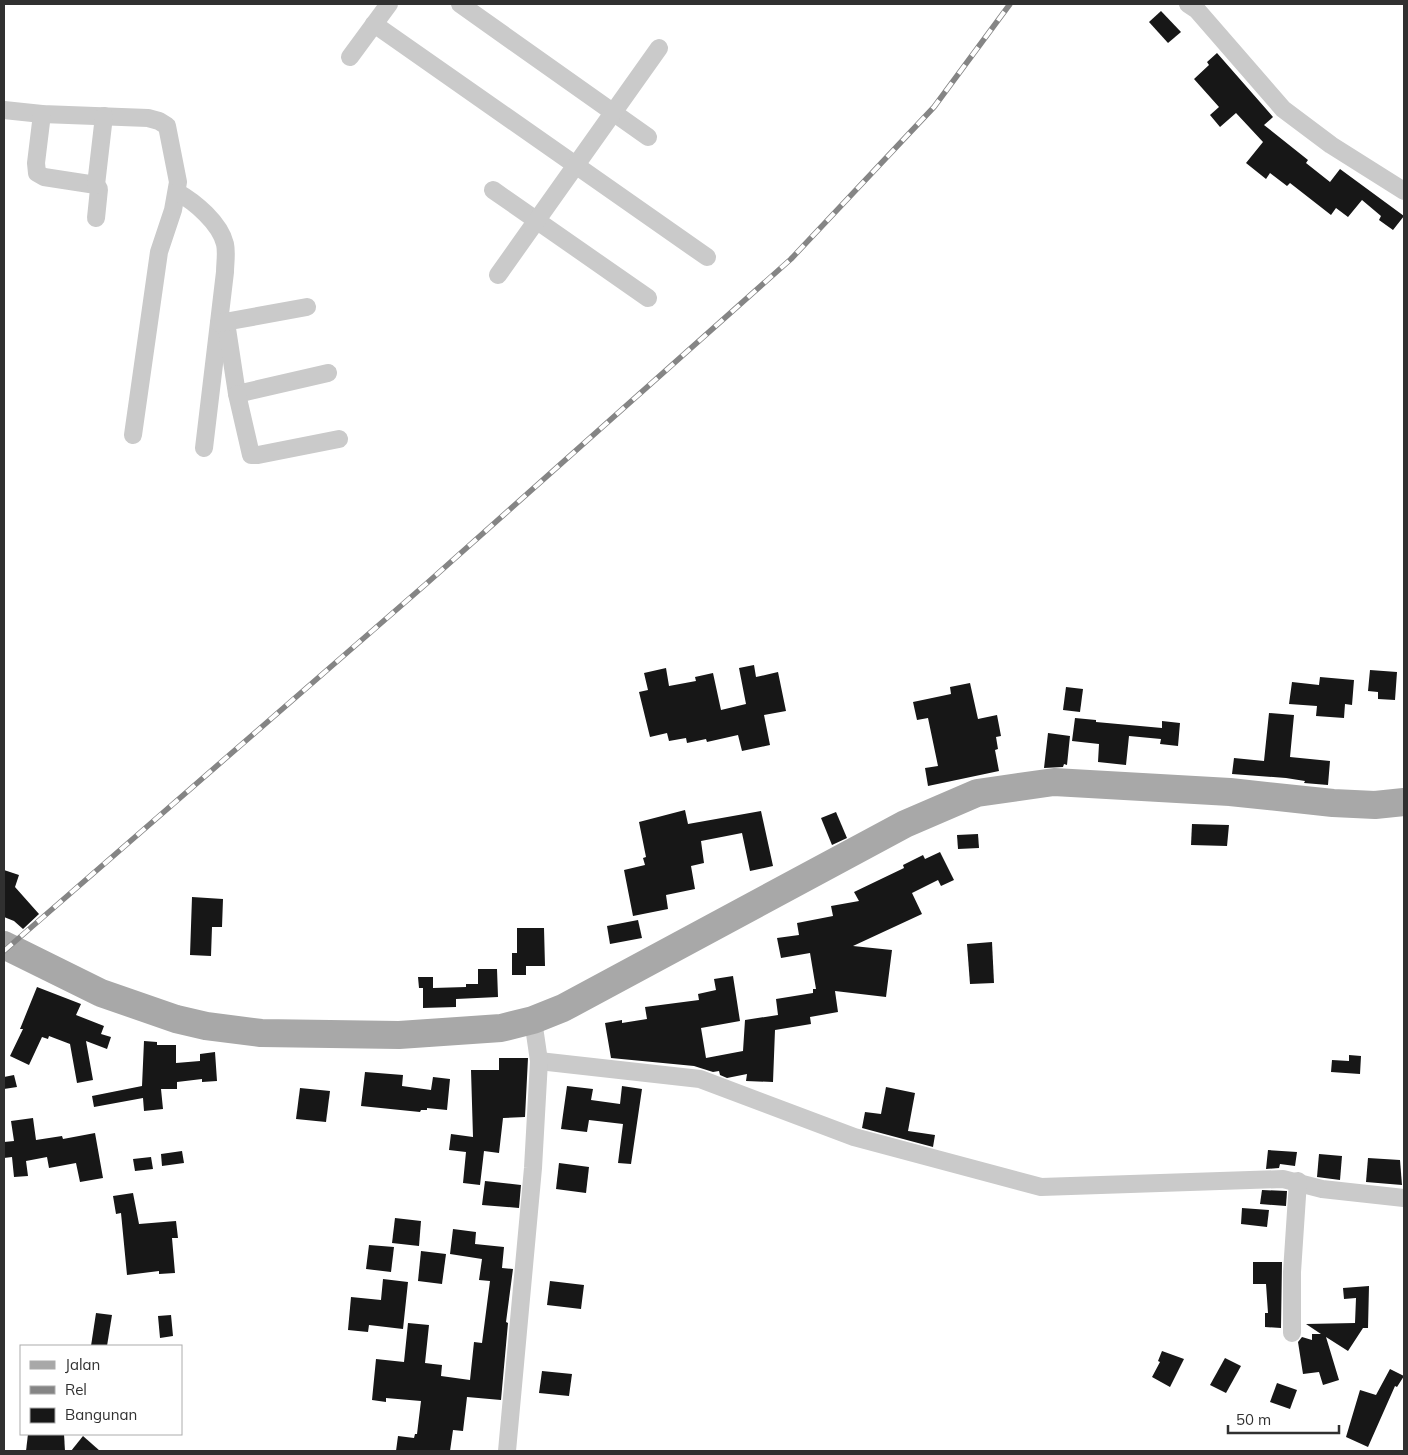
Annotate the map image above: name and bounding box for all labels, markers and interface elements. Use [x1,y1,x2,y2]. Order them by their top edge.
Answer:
legend [20,1345,182,1435]
text: Jalan [65,1355,100,1374]
text: Rel [65,1380,87,1399]
scale bar [1228,1402,1339,1434]
text: Bangunan [65,1405,137,1424]
text: 50 m [1236,1410,1271,1429]

